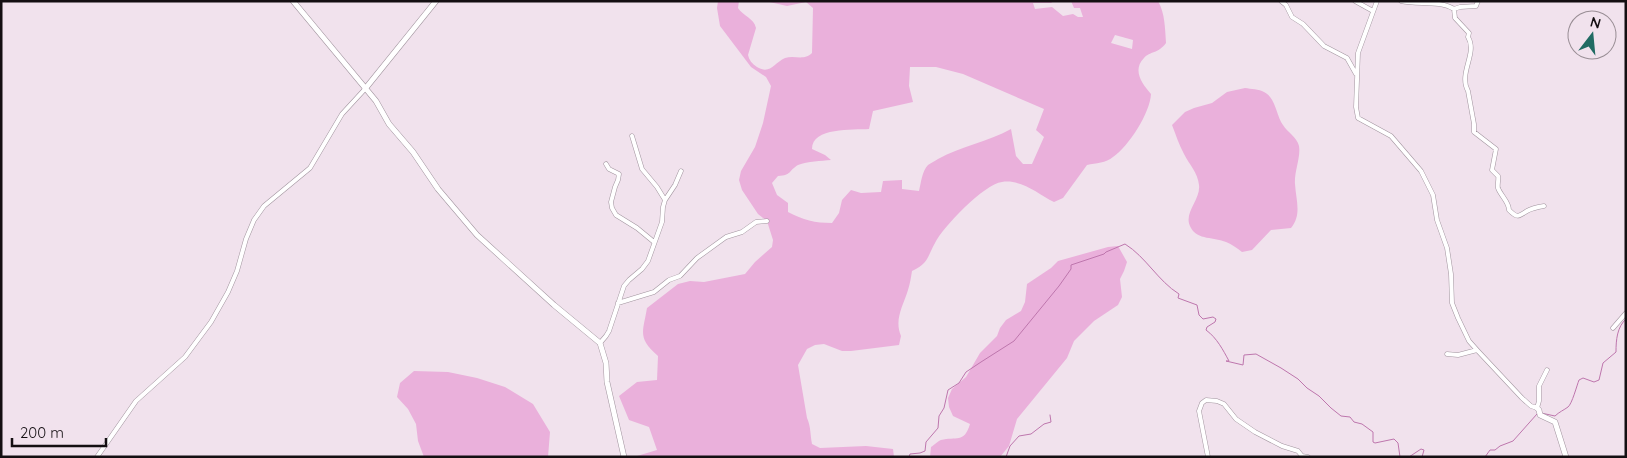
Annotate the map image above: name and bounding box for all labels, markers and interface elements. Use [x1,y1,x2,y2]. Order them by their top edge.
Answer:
north arrow [1567,10,1617,60]
text: N [1588,12,1603,33]
scale bar [12,416,106,448]
text: 200 m [20,423,64,442]

